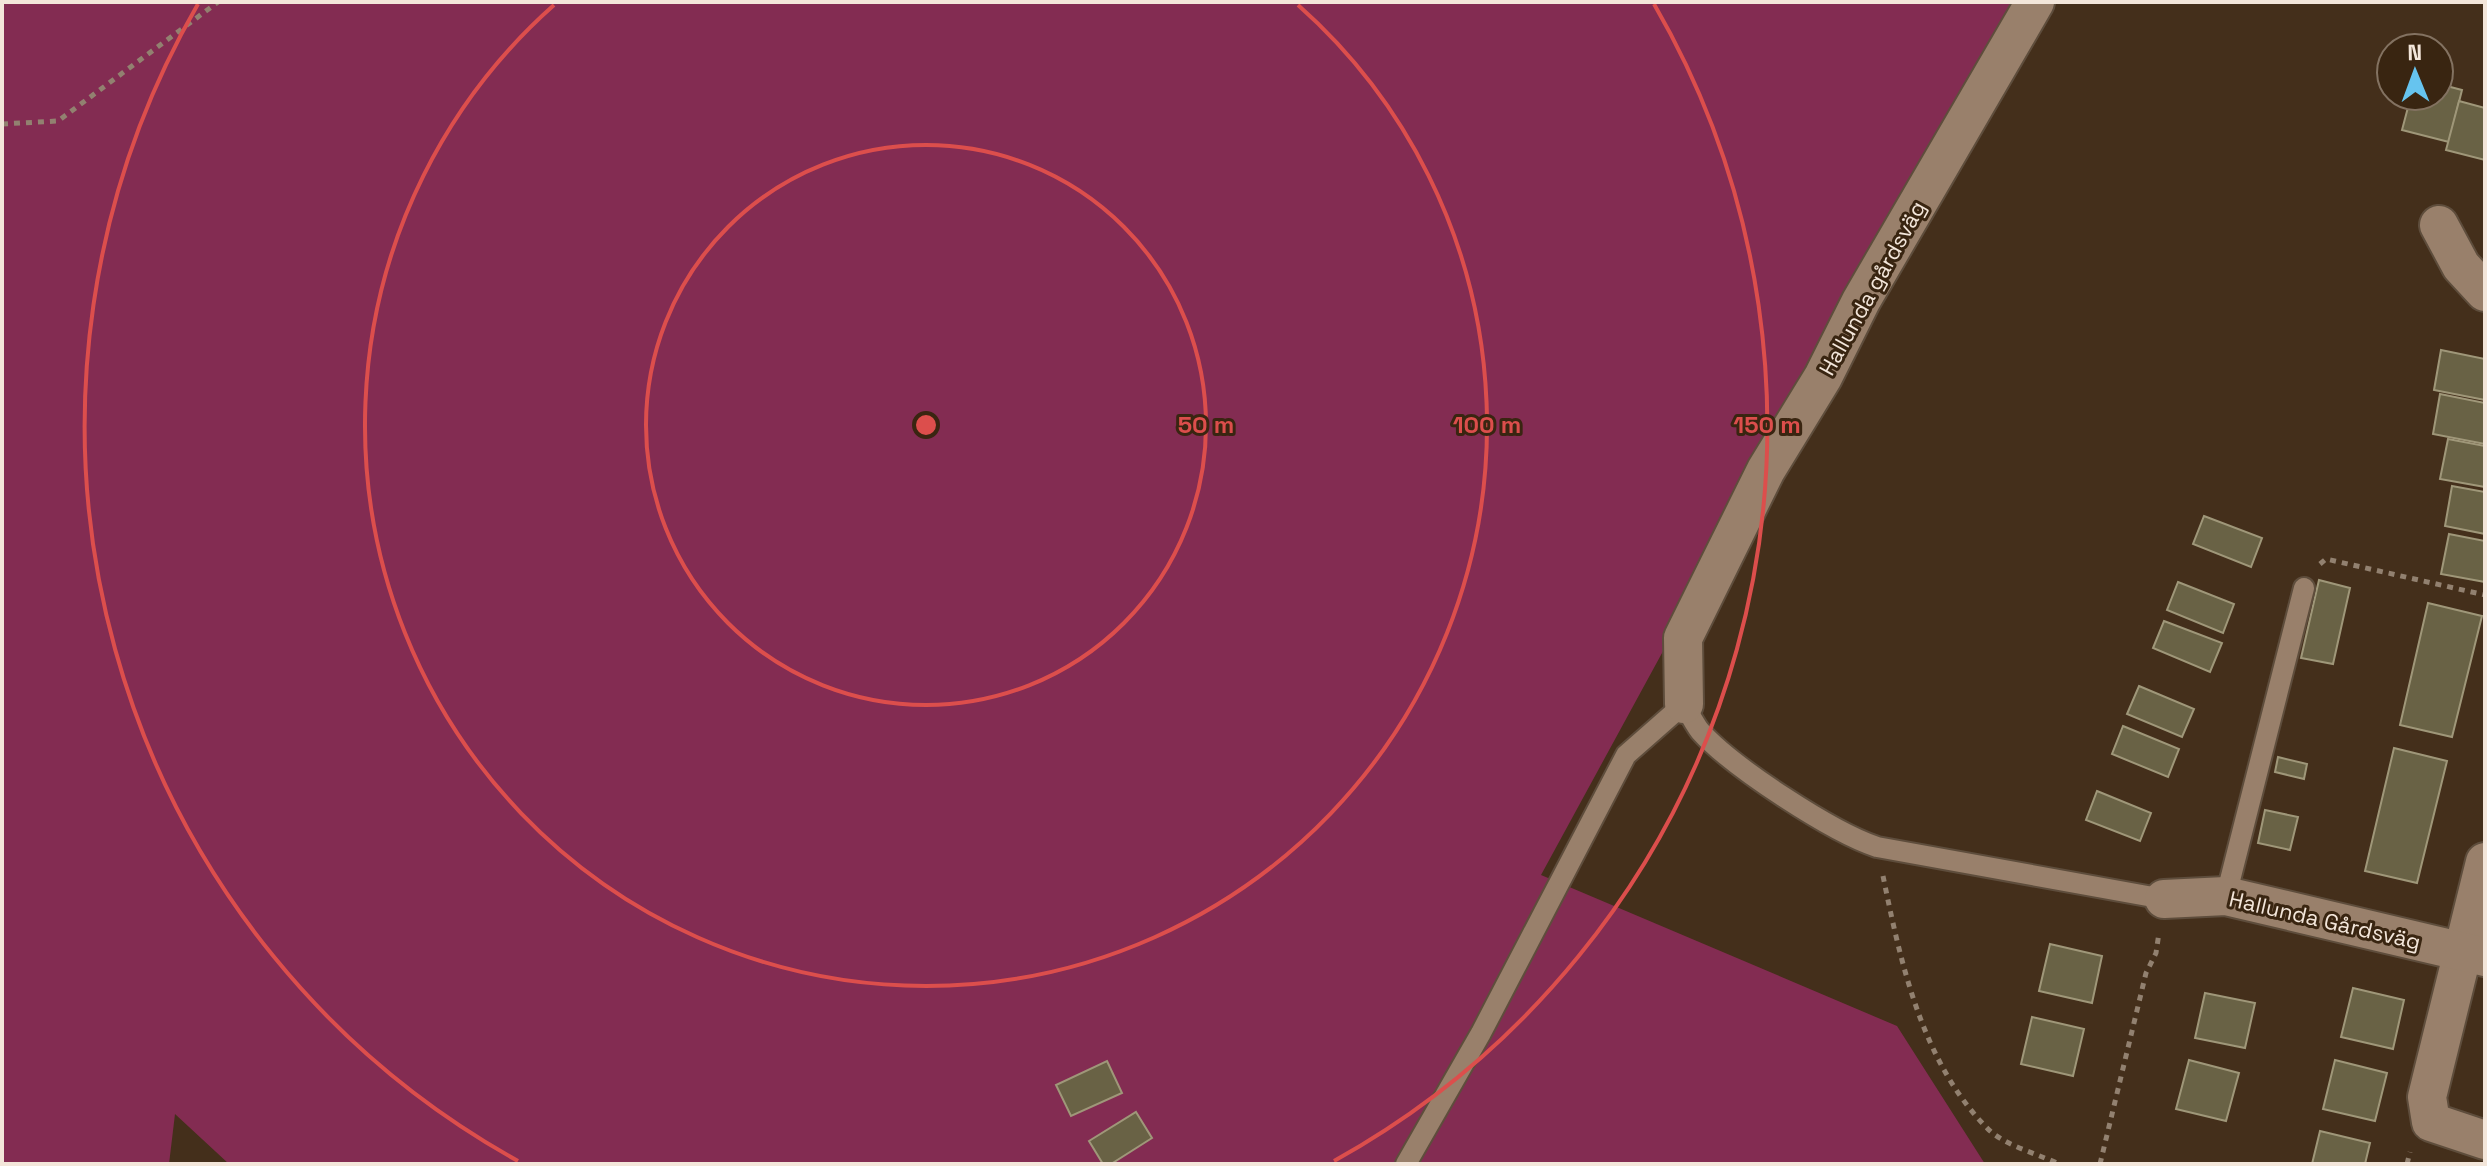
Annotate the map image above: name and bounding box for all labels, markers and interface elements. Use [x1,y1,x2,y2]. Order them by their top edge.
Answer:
north arrow [2375,32,2455,112]
text: N [2407,38,2422,66]
street label: Hallunda gårdsväg [1812,196,1932,380]
text: 50 m [1178,409,1234,440]
text: 100 m [1453,409,1521,440]
text: 150 m [1733,409,1801,440]
centre of rings [912,411,940,439]
street label: Hallunda Gårdsväg [2227,884,2423,956]

